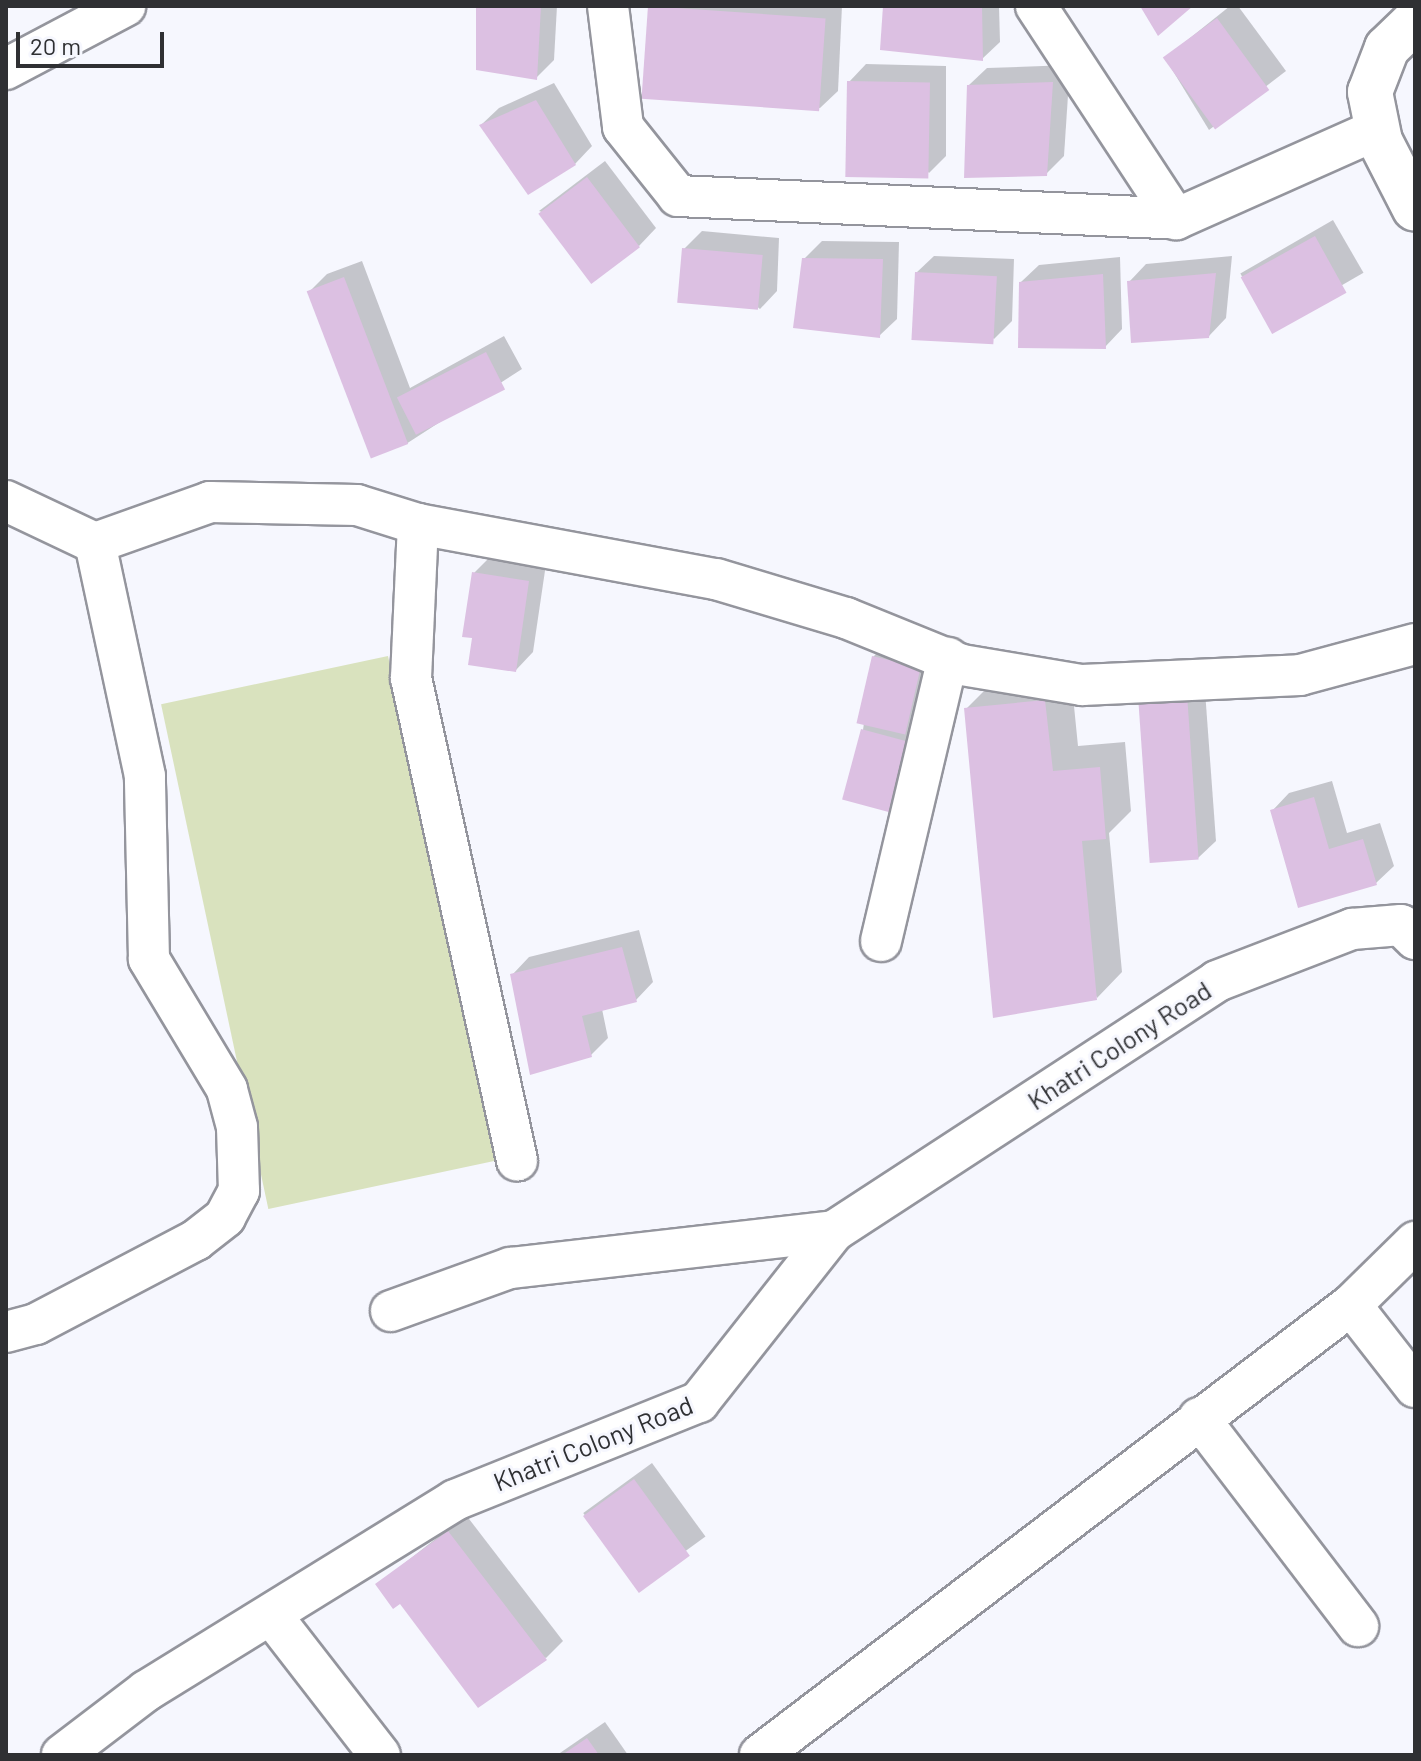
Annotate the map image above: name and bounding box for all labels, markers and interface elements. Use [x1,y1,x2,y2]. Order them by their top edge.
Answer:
scale bar [20,16,168,66]
text: 20 m [30,31,81,60]
street label: Khatri Colony Road [1021,974,1217,1116]
street label: Khatri Colony Road [489,1389,697,1497]

